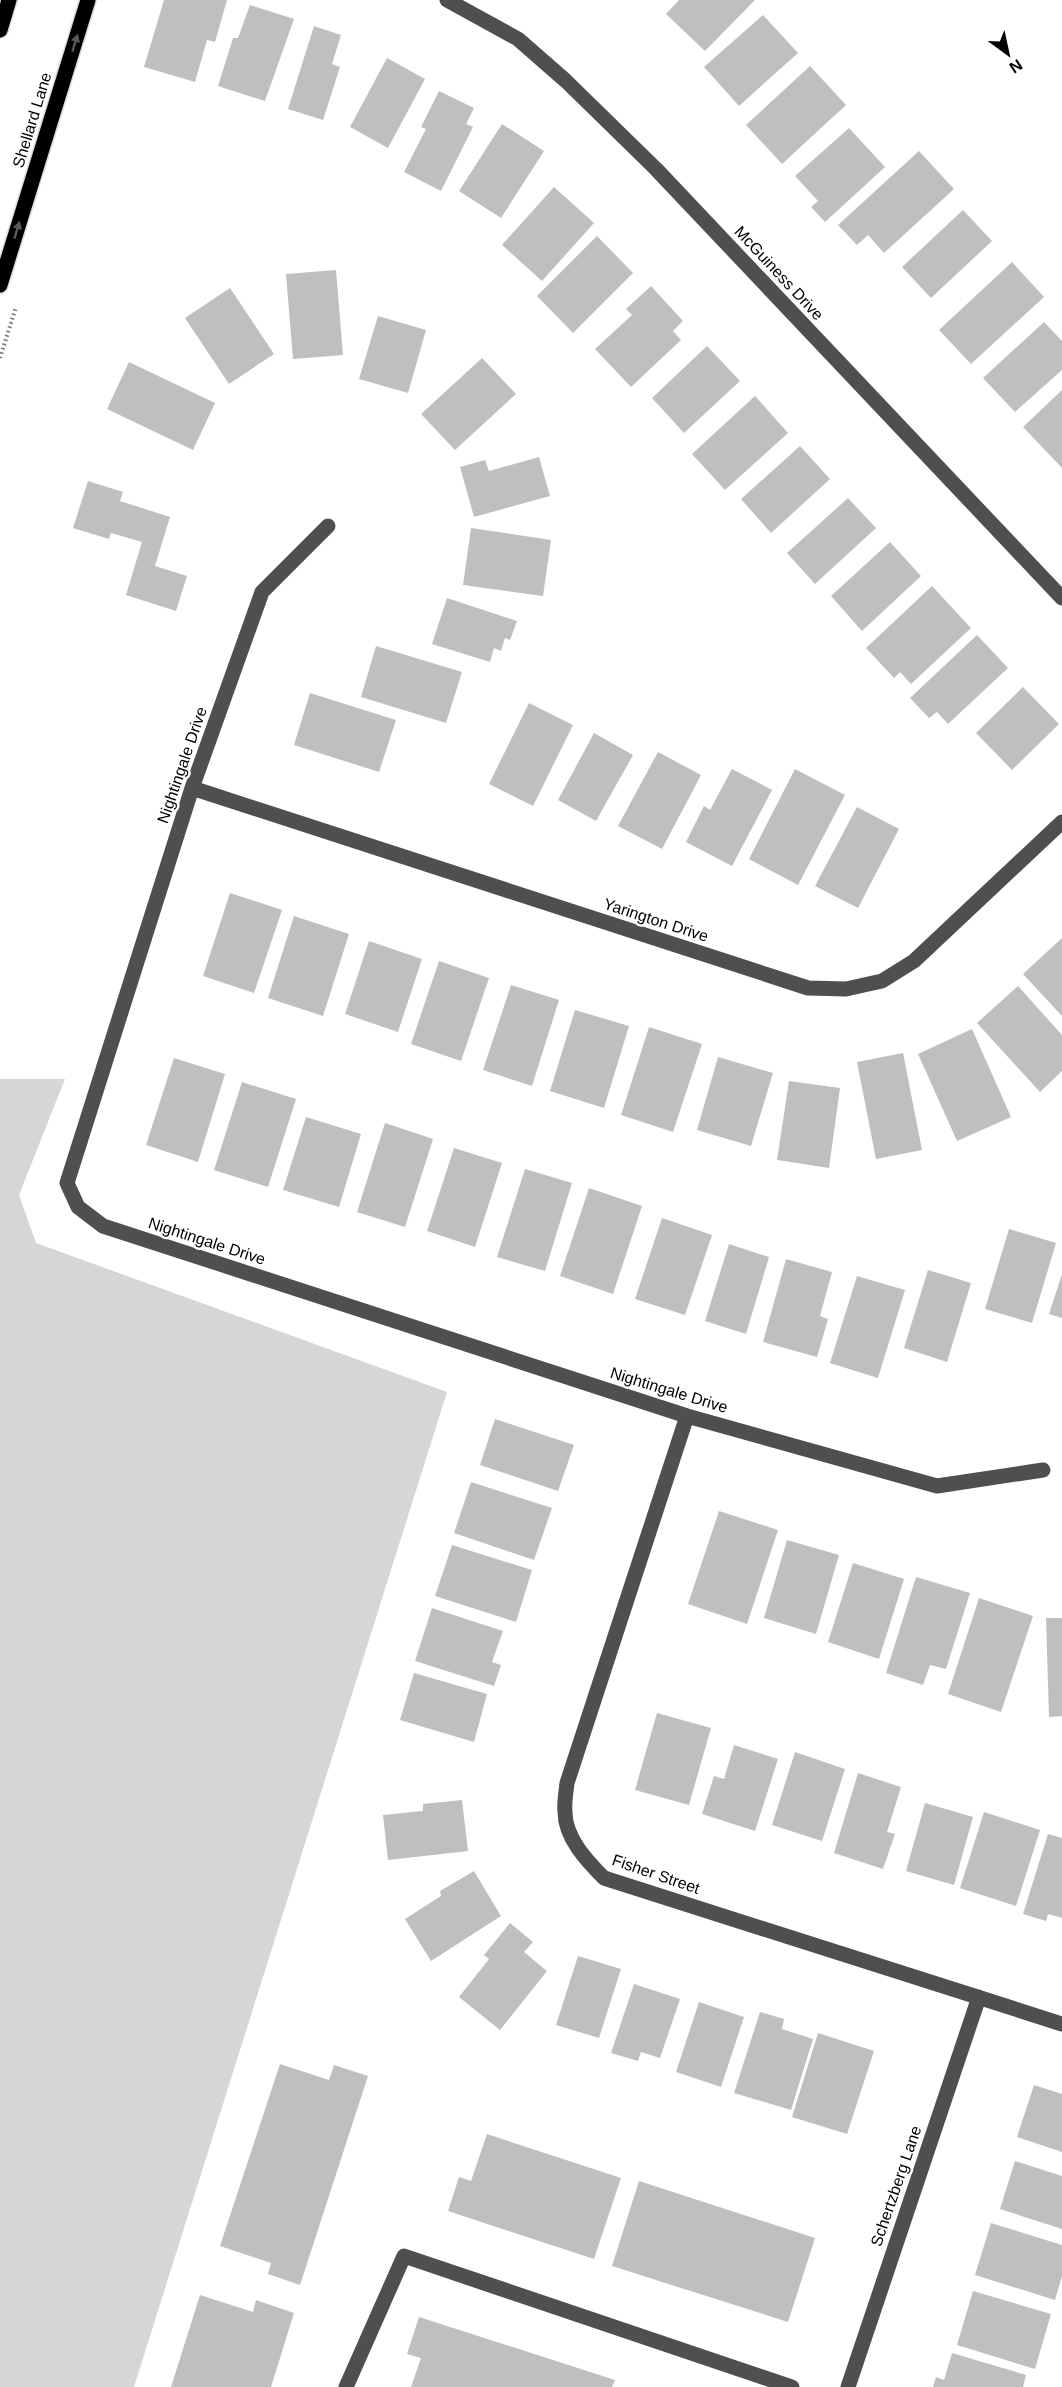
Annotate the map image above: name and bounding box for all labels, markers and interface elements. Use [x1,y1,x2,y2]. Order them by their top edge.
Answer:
north arrow [978,24,1038,84]
one-way arrow [71,34,80,52]
text: N [1006,56,1025,76]
street label: Shellard Lane [9,70,55,170]
one-way arrow [13,221,22,239]
street label: McGuiness Drive [731,223,827,323]
street label: Nightingale Drive [154,705,210,825]
street label: Yarington Drive [601,895,711,945]
street label: Nightingale Drive [146,1214,268,1268]
street label: Nightingale Drive [608,1364,730,1416]
street label: Fisher Street [610,1851,703,1897]
street label: Schertzberg Lane [867,2123,925,2248]

